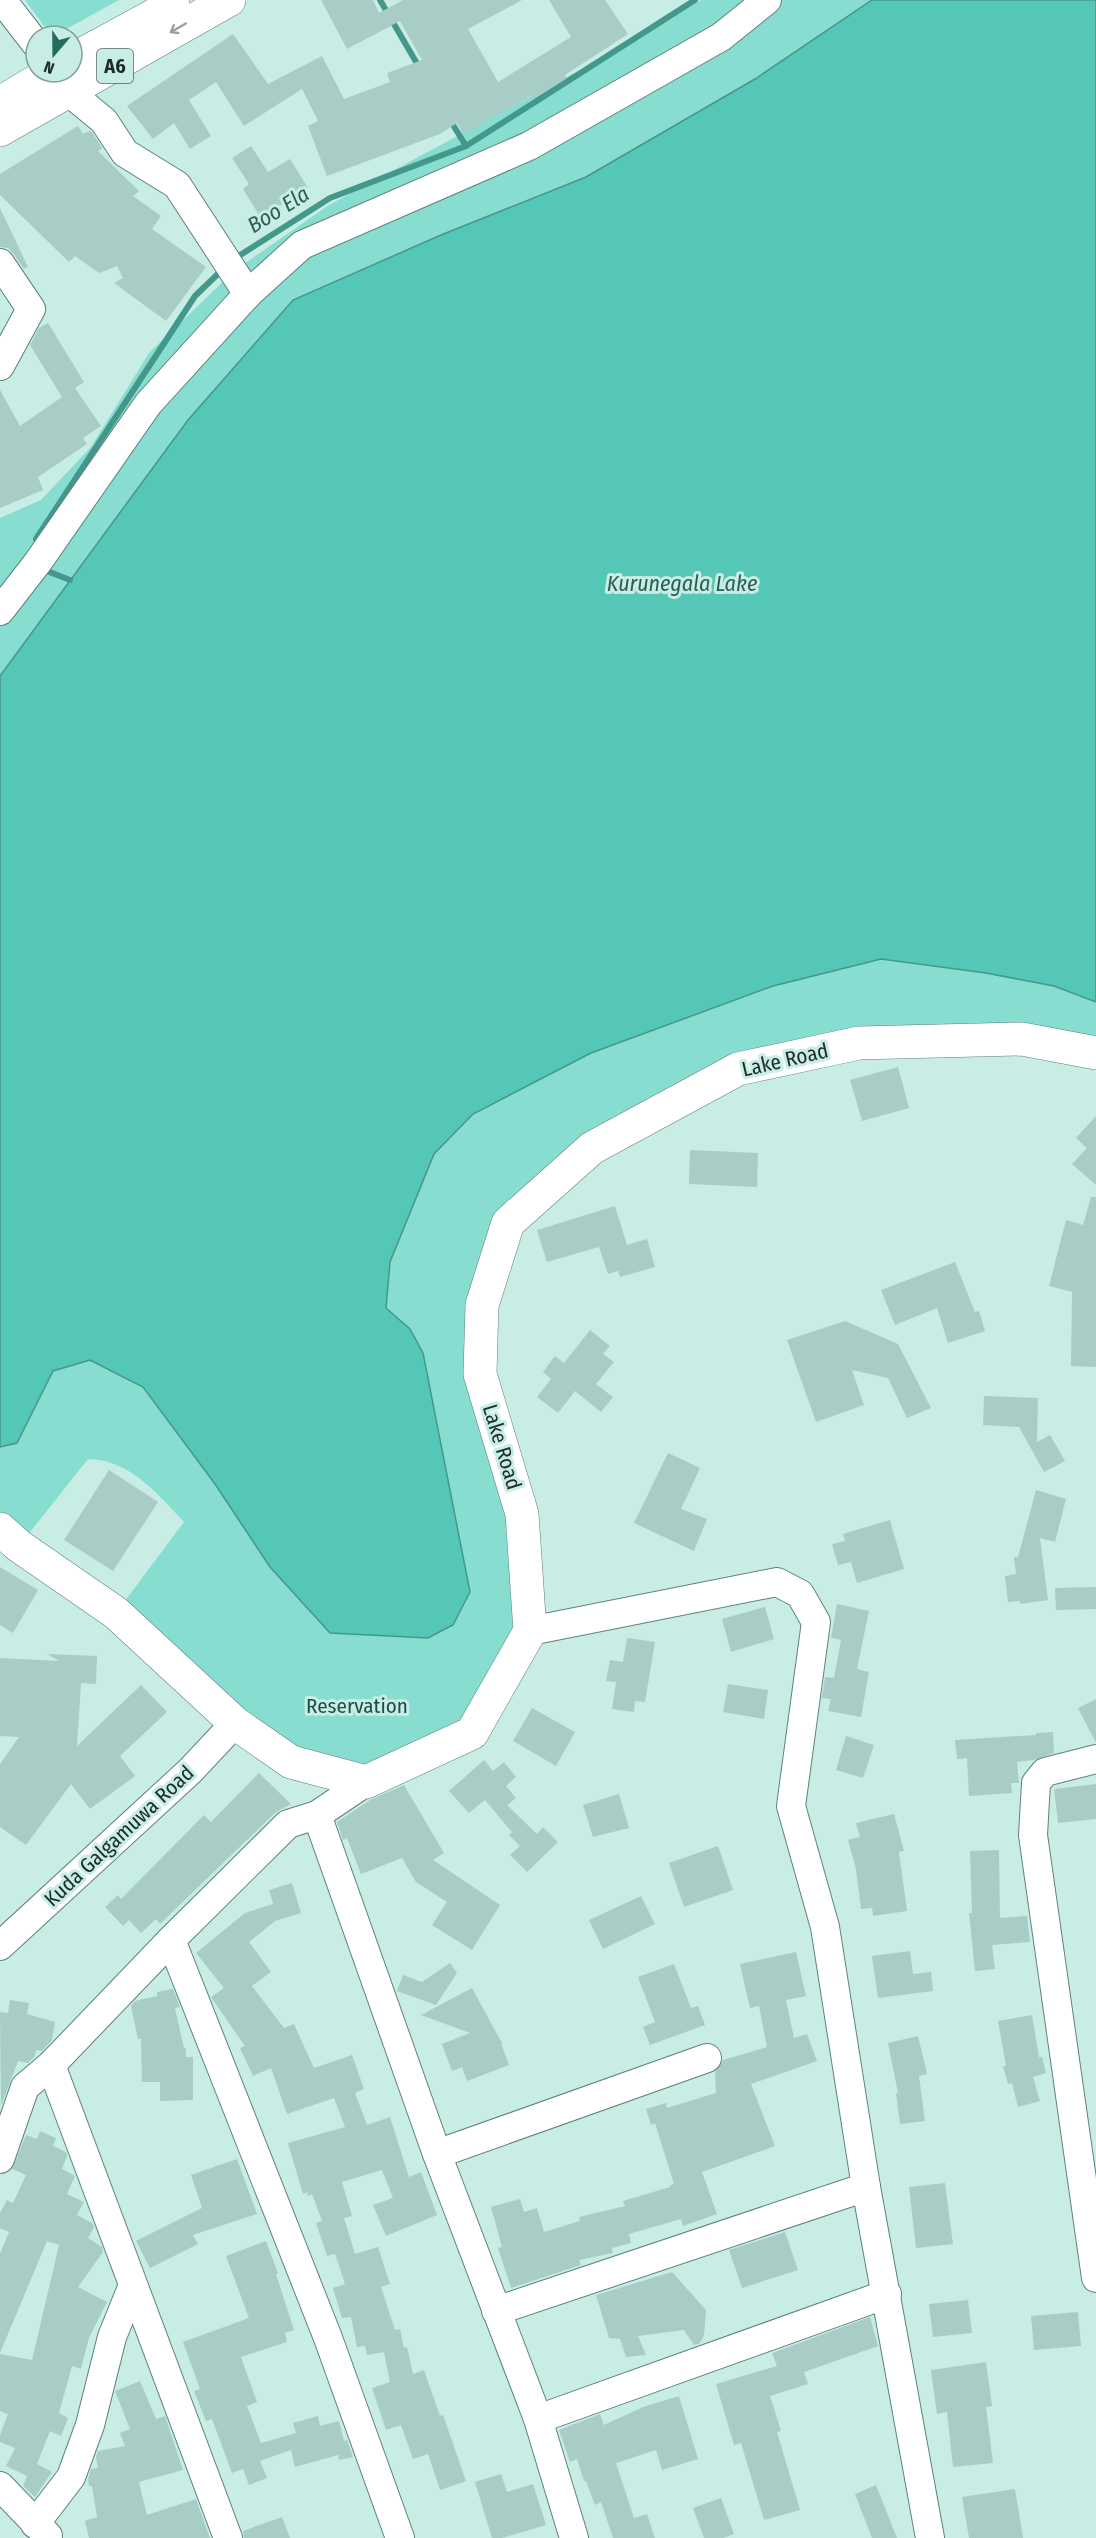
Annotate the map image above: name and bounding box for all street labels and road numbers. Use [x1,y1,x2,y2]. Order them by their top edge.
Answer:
road number: A6 [97,49,133,83]
street label: Lake Road [739,1037,831,1083]
street label: Lake Road [477,1401,527,1493]
street label: Kuda Galgamuwa Road [39,1760,199,1912]

